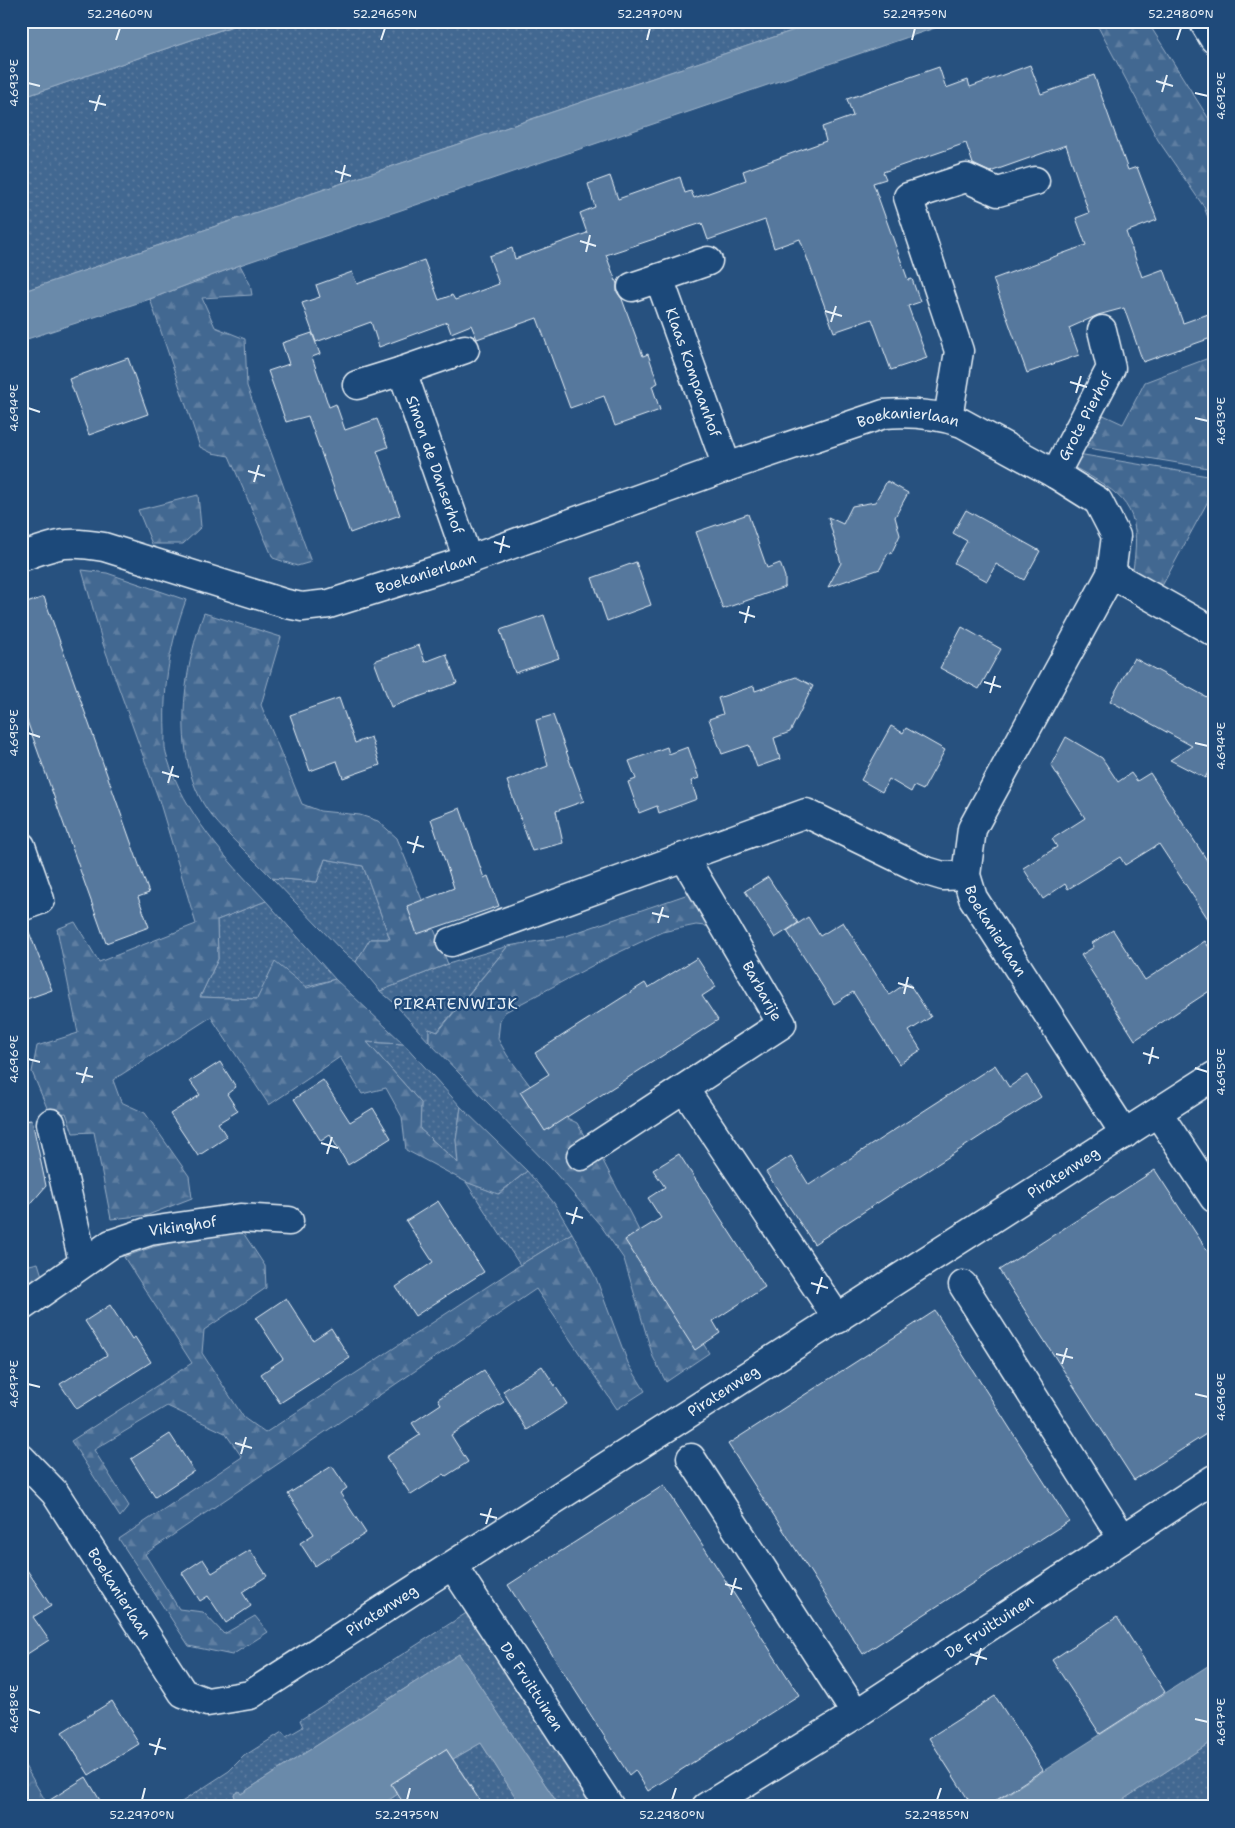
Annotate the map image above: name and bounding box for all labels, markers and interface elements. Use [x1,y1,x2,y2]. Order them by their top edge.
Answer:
text: 52.2960°N [87,6,153,22]
text: 52.2965°N [353,6,417,22]
text: 52.2970°N [617,6,683,22]
text: 52.2975°N [883,6,947,22]
text: 52.2980°N [1148,6,1214,22]
text: 4.693°E [6,59,22,107]
text: 4.692°E [1213,72,1229,120]
street label: Klaas Kompaanhof [660,305,726,440]
street label: Grote Pierhof [1054,368,1117,464]
text: 4.694°E [6,384,22,432]
street label: Simon de Danserhof [401,393,468,537]
text: 4.693°E [1213,397,1229,445]
street label: Boekanierlaan [854,403,962,432]
street label: Boekanierlaan [373,548,479,599]
text: 4.695°E [6,709,22,757]
text: 4.694°E [1213,722,1229,770]
street label: Boekanierlaan [960,883,1031,980]
street label: Barbarije [737,957,787,1025]
district label: PIRATENWIJK [393,993,519,1014]
text: 4.696°E [6,1035,22,1083]
text: 4.695°E [1213,1048,1229,1096]
street label: Piratenweg [1024,1142,1103,1203]
street label: Vikinghof [147,1211,219,1241]
text: 4.697°E [6,1360,22,1408]
street label: Piratenweg [684,1361,763,1422]
text: 4.696°E [1213,1373,1229,1421]
street label: Boekanierlaan [83,1544,156,1643]
street label: Piratenweg [342,1580,422,1641]
street label: De Fruittuinen [941,1590,1038,1663]
street label: De Fruittuinen [495,1638,568,1735]
text: 4.698°E [6,1685,22,1733]
text: 4.697°E [1213,1698,1229,1746]
text: 52.2970°N [109,1807,175,1823]
text: 52.2975°N [375,1807,439,1823]
text: 52.2980°N [639,1807,705,1823]
text: 52.2985°N [905,1807,969,1823]

